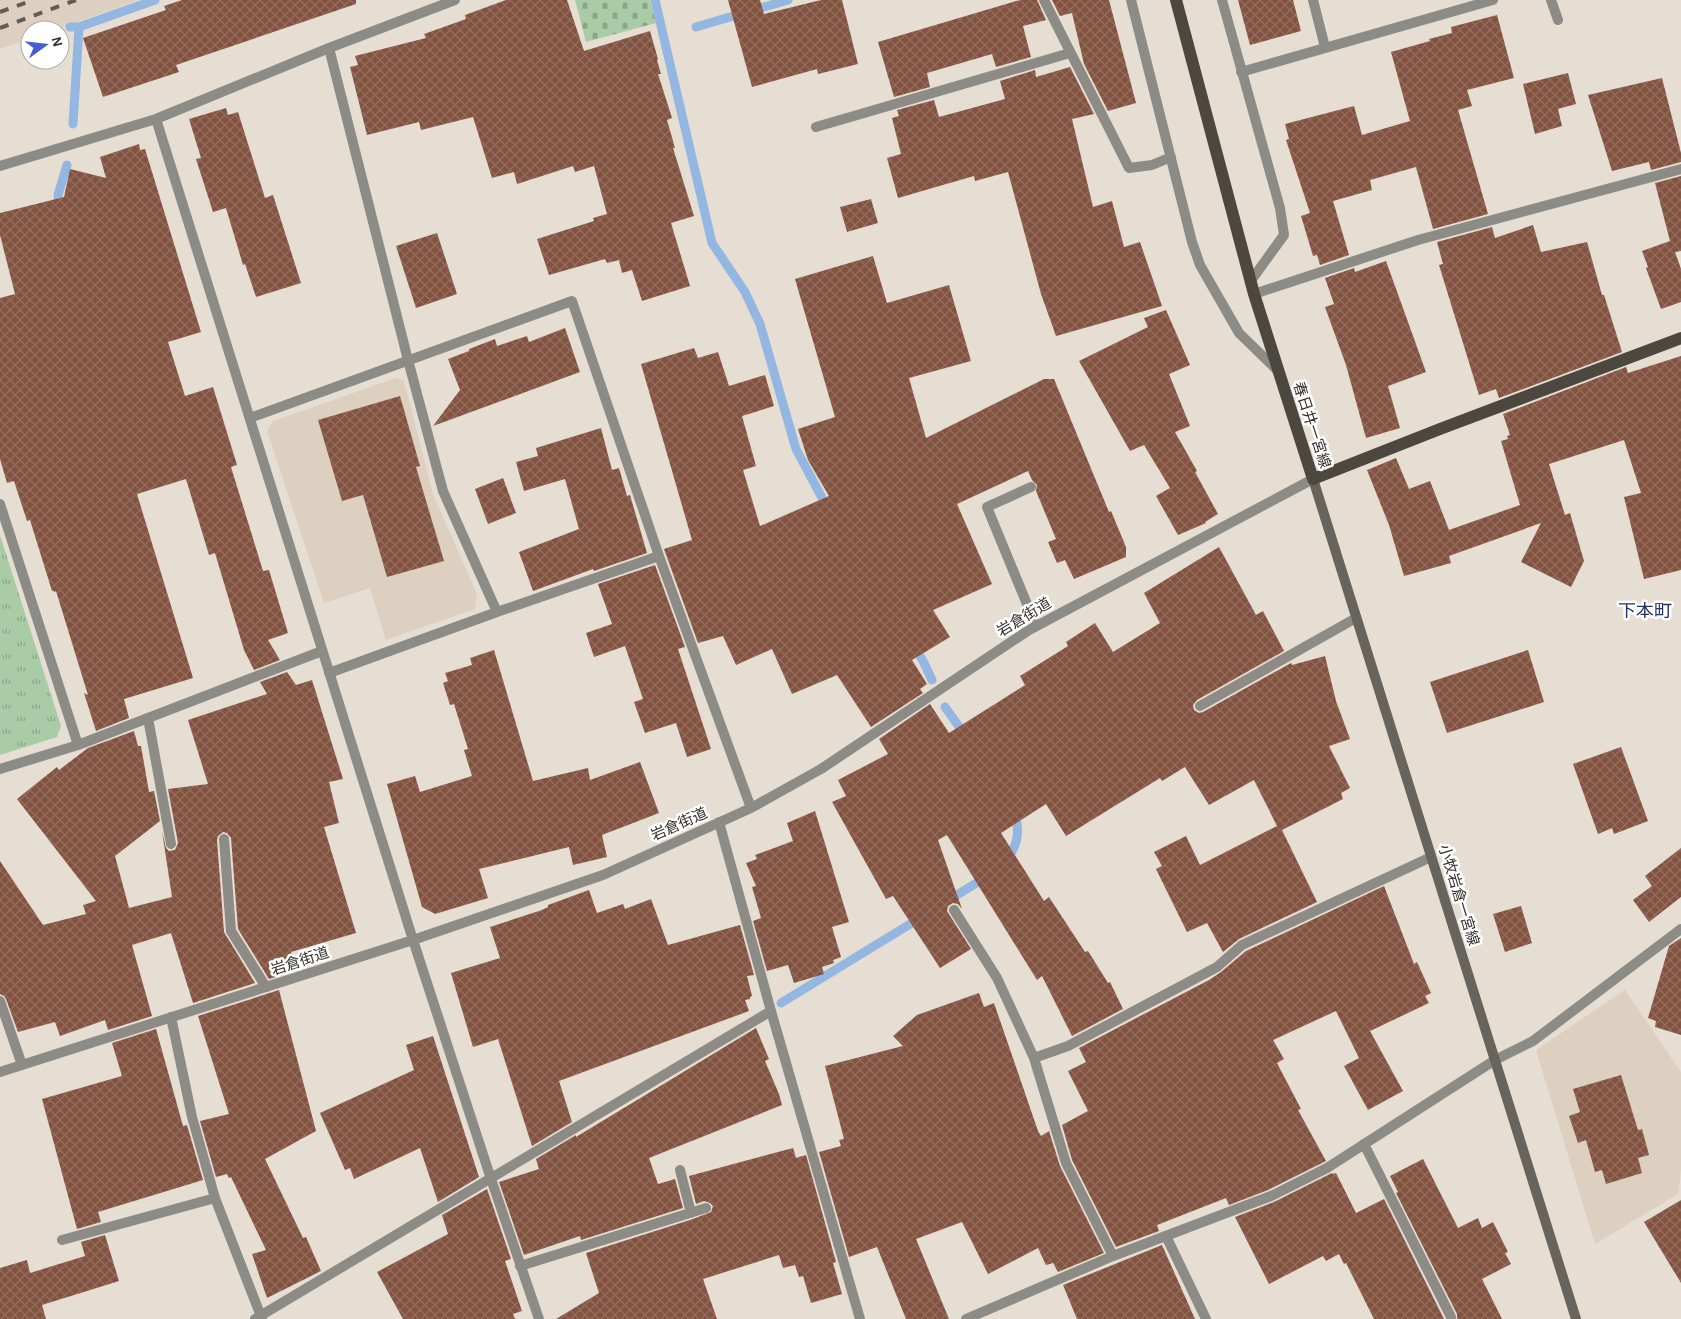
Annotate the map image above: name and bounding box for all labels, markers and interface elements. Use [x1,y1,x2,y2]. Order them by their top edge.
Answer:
north arrow [20,20,70,70]
text: N [49,35,65,48]
street label: 春日井一宮線 [1290,379,1334,470]
street label: 岩倉街道 [994,595,1054,639]
district label: 下本町 [1618,602,1672,621]
street label: 岩倉街道 [648,804,710,844]
street label: 小牧岩倉一宮線 [1436,842,1483,948]
street label: 岩倉街道 [269,944,331,978]

